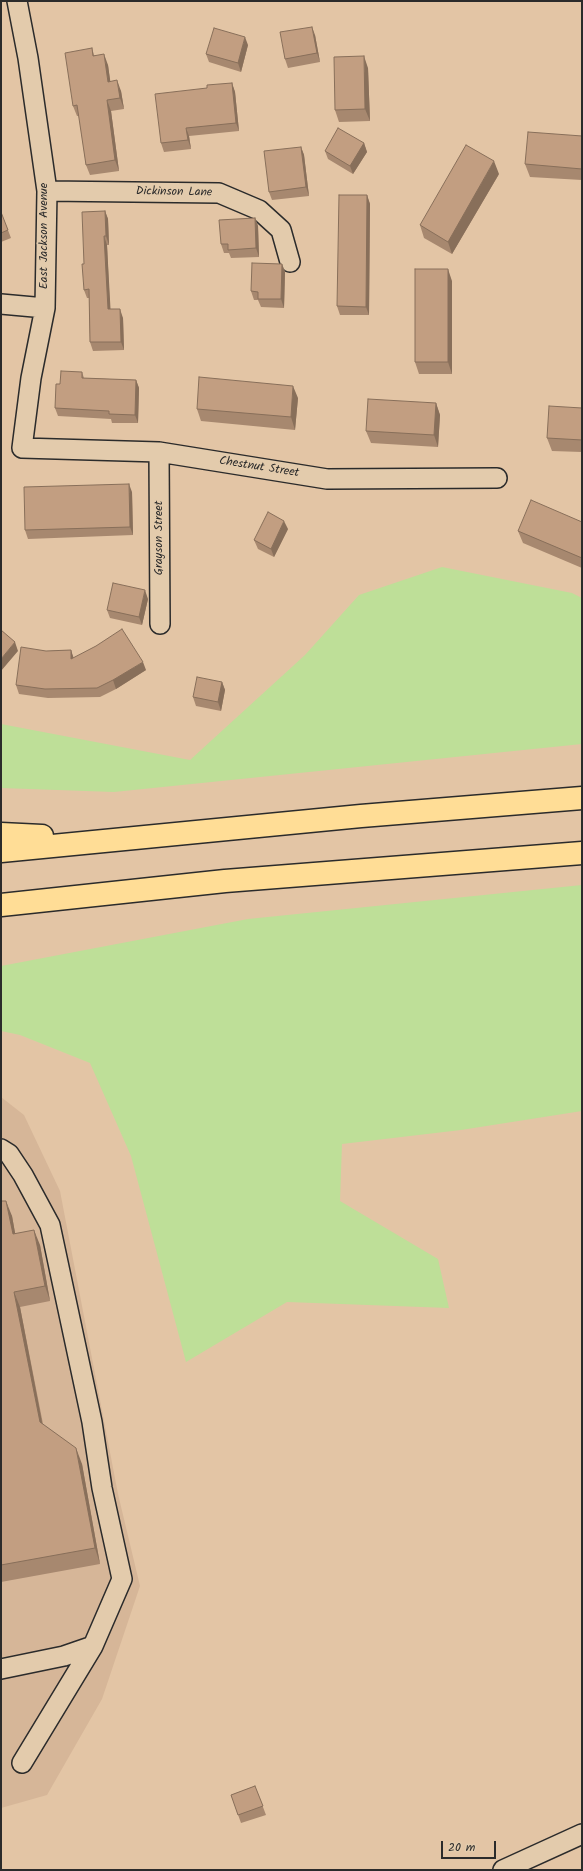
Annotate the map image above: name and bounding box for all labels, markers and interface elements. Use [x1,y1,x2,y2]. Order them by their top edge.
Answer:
street label: East Jackson Avenue [38,183,52,289]
street label: Dickinson Lane [136,185,212,201]
street label: Chestnut Street [218,455,300,481]
street label: Grayson Street [153,501,167,575]
scale bar [443,1833,498,1859]
text: 20 m [448,1838,475,1857]

